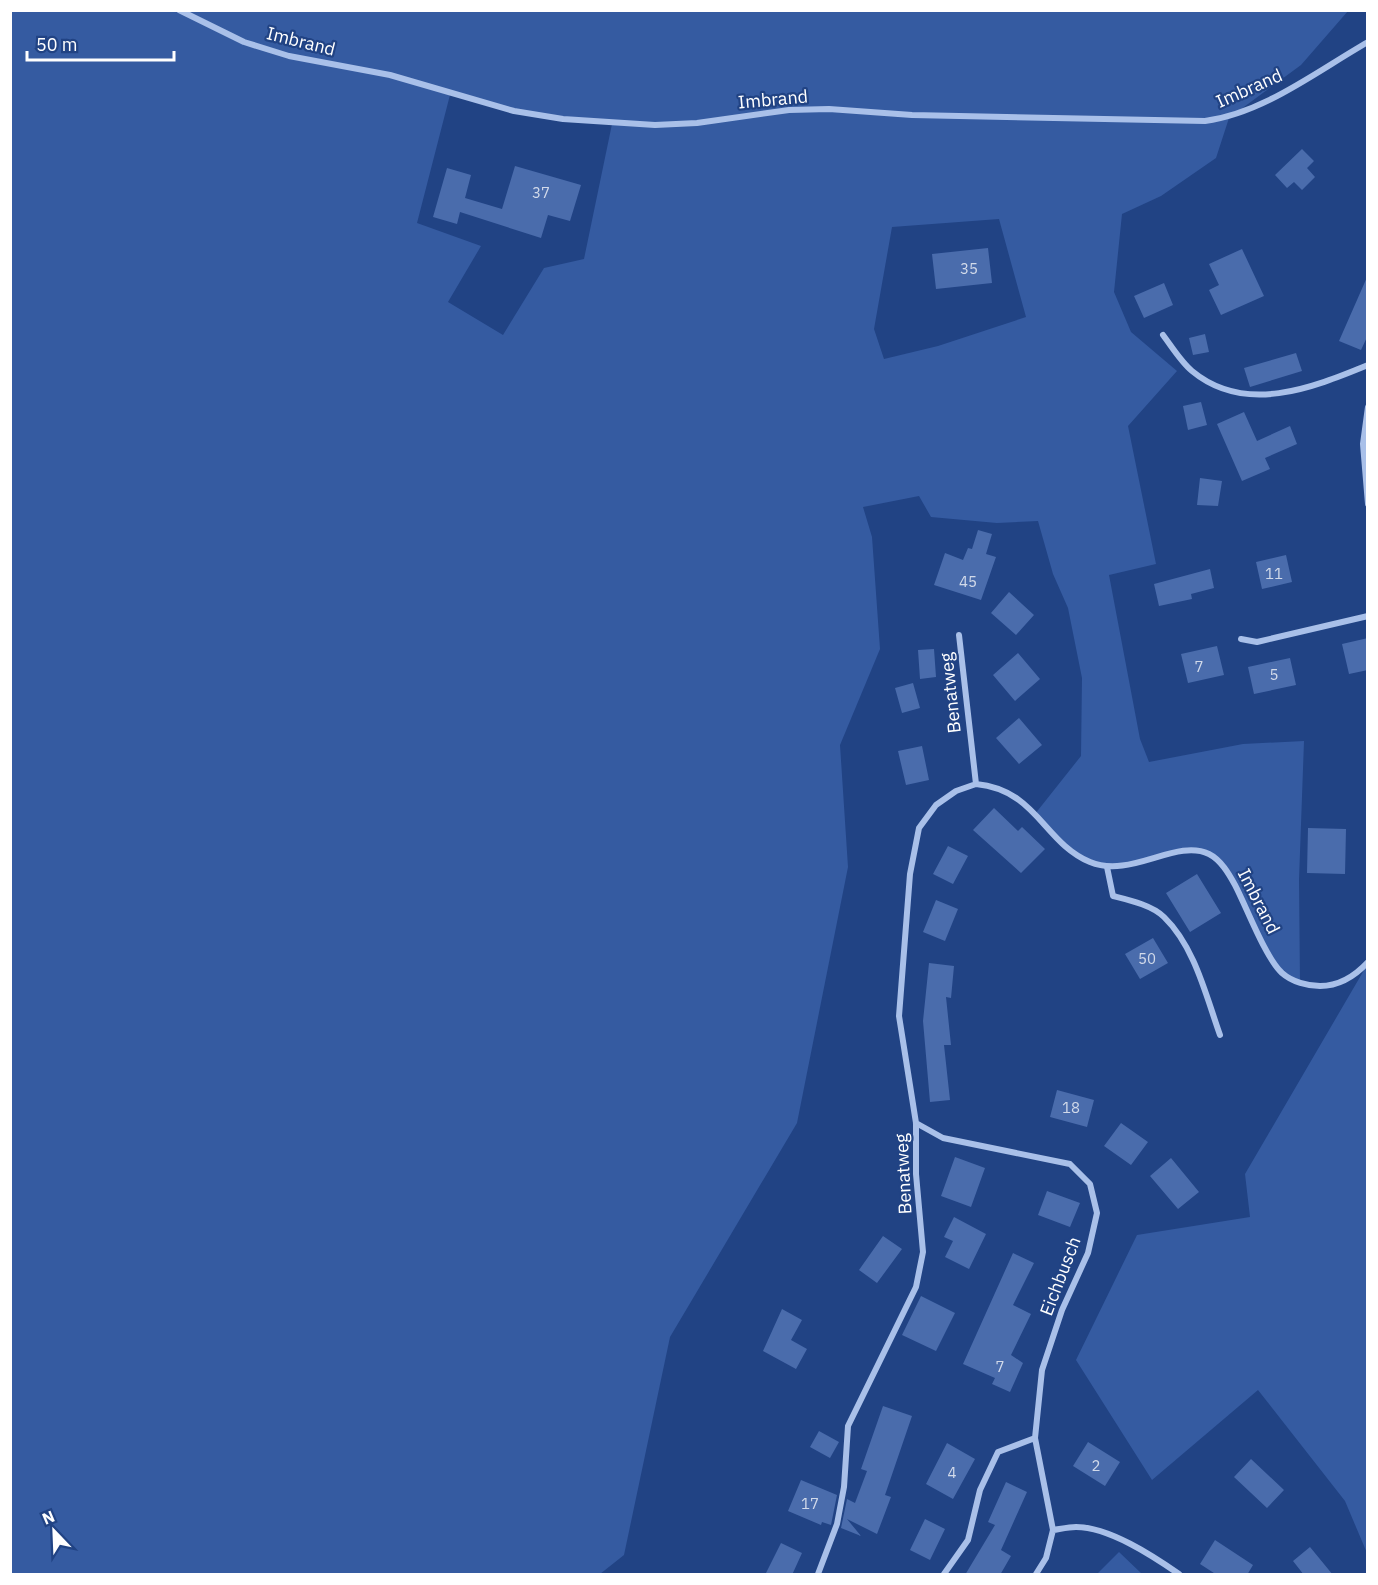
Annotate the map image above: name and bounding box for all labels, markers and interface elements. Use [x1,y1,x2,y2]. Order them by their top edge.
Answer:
street label: Imbrand [264,21,338,61]
scale bar [27,24,174,62]
text: 50 m [36,33,78,56]
street label: Imbrand [1212,63,1286,113]
street label: Imbrand [737,84,809,114]
house number: 37 [532,183,550,202]
house number: 35 [960,259,978,278]
house number: 11 [1265,564,1283,583]
house number: 45 [959,572,977,591]
street label: Benatweg [934,651,966,734]
house number: 7 [1194,657,1204,676]
house number: 5 [1269,665,1279,684]
street label: Imbrand [1233,865,1285,937]
house number: 50 [1138,949,1156,968]
house number: 18 [1062,1098,1080,1117]
street label: Benatweg [889,1133,917,1215]
street label: Eichbusch [1034,1233,1086,1319]
house number: 7 [995,1357,1005,1376]
house number: 2 [1091,1456,1101,1475]
house number: 4 [947,1463,957,1482]
house number: 17 [801,1494,819,1513]
north arrow [24,1501,84,1561]
text: N [39,1506,57,1529]

